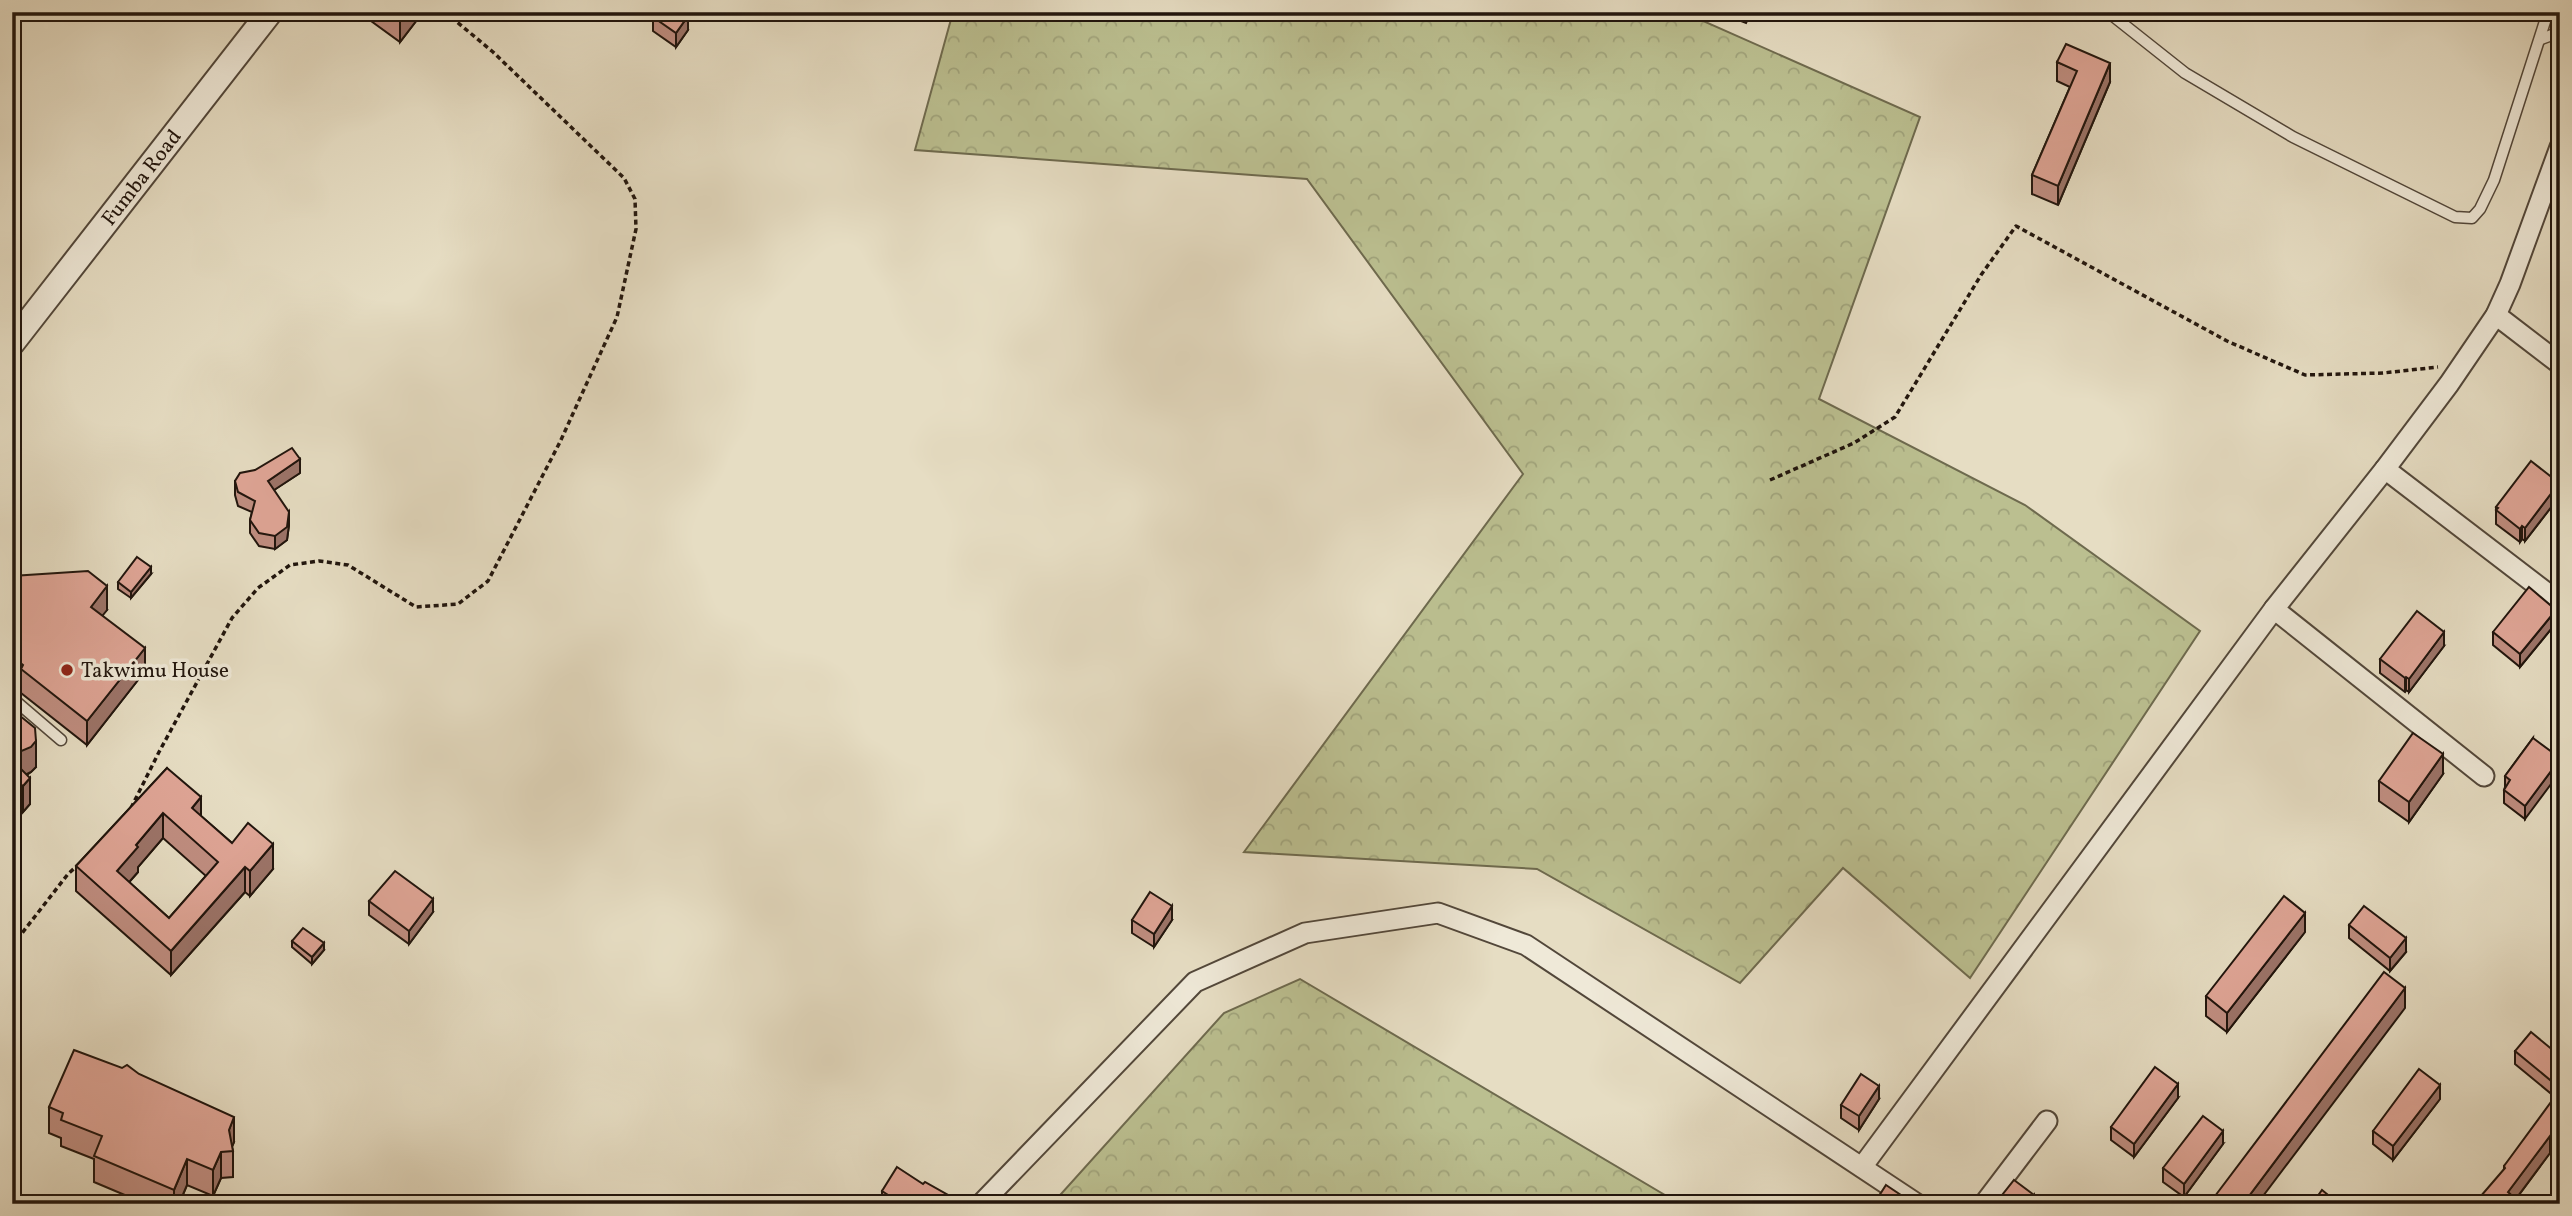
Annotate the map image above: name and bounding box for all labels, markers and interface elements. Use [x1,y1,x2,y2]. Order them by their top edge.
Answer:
street label: Fumba Road [95,124,189,233]
place label: Takwimu House [81,657,229,686]
marker: Takwimu House [59,662,75,678]

